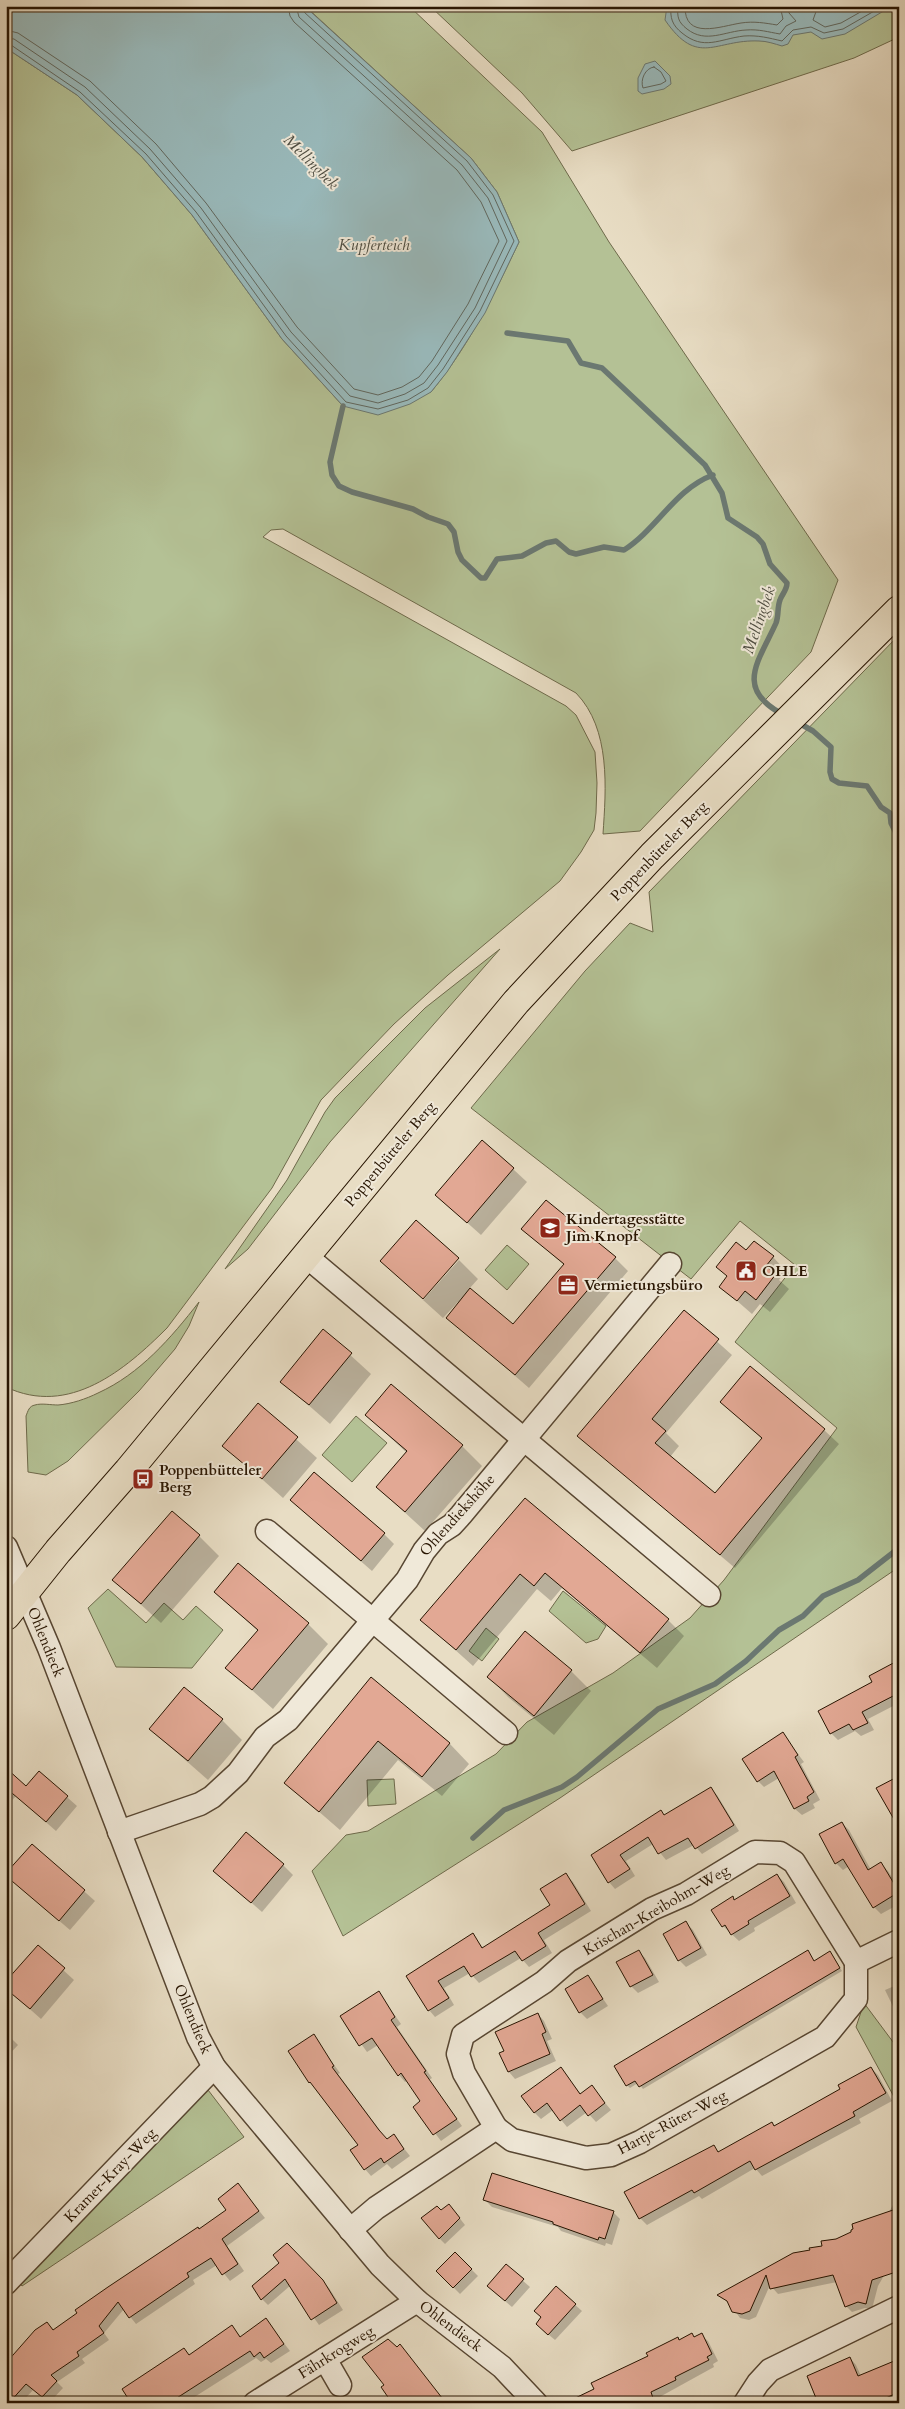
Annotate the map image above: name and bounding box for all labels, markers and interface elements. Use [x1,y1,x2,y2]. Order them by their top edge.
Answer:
water label: Mellingbek [278,129,344,195]
water label: Kupferteich [338,234,410,256]
water label: Mellingbek [737,583,781,657]
street label: Poppenbütteler Berg [606,796,712,905]
street label: Poppenbütteler Berg [340,1097,440,1211]
place label: Kindertagesstätte Jim Knopf [564,1209,685,1246]
school or university icon: Kindertagesstätte Jim Knopf [538,1216,562,1240]
public building icon: OHLE [734,1259,758,1283]
place label: OHLE [762,1261,808,1281]
office icon: Vermietungsbüro [556,1273,580,1297]
place label: Vermietungsbüro [584,1275,703,1295]
place label: Poppenbütteler Berg [159,1460,262,1497]
bus stop icon: Poppenbütteler Berg [131,1467,155,1491]
street label: Ohlendiekshöhe [415,1470,499,1560]
street label: Ohlendieck [23,1604,69,1680]
street label: Krischan-Kreibohm-Weg [579,1860,733,1960]
street label: Ohlendieck [169,1981,217,2057]
street label: Hartje-Rüter-Weg [614,2084,731,2159]
street label: Kramer-Kray-Weg [60,2123,161,2227]
street label: Ohlendieck [415,2296,487,2356]
street label: Fährkrogweg [294,2320,378,2383]

